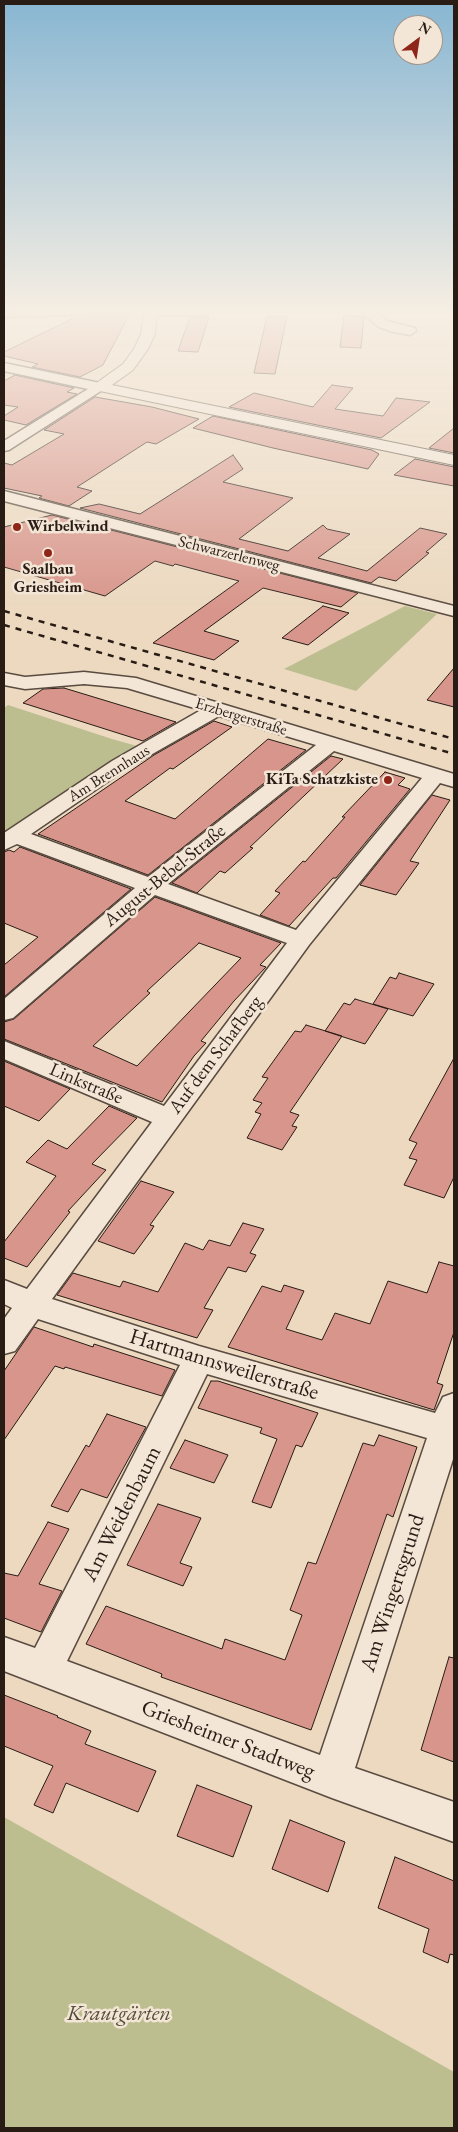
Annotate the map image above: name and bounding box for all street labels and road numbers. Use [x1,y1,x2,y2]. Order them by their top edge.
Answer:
street label: Schwarzerlenweg [176,532,282,576]
street label: Erzbergerstraße [193,694,289,740]
street label: Am Brennhaus [65,741,153,807]
street label: August-Bebel-Straße [100,820,230,932]
street label: Auf dem Schafberg [164,992,268,1118]
street label: Linkstraße [46,1058,126,1110]
street label: Hartmannsweilerstraße [126,1324,322,1406]
street label: Am Weidenbaum [77,1442,167,1586]
street label: Am Wingertsgrund [355,1511,431,1675]
street label: Griesheimer Stadtweg [137,1695,319,1785]

